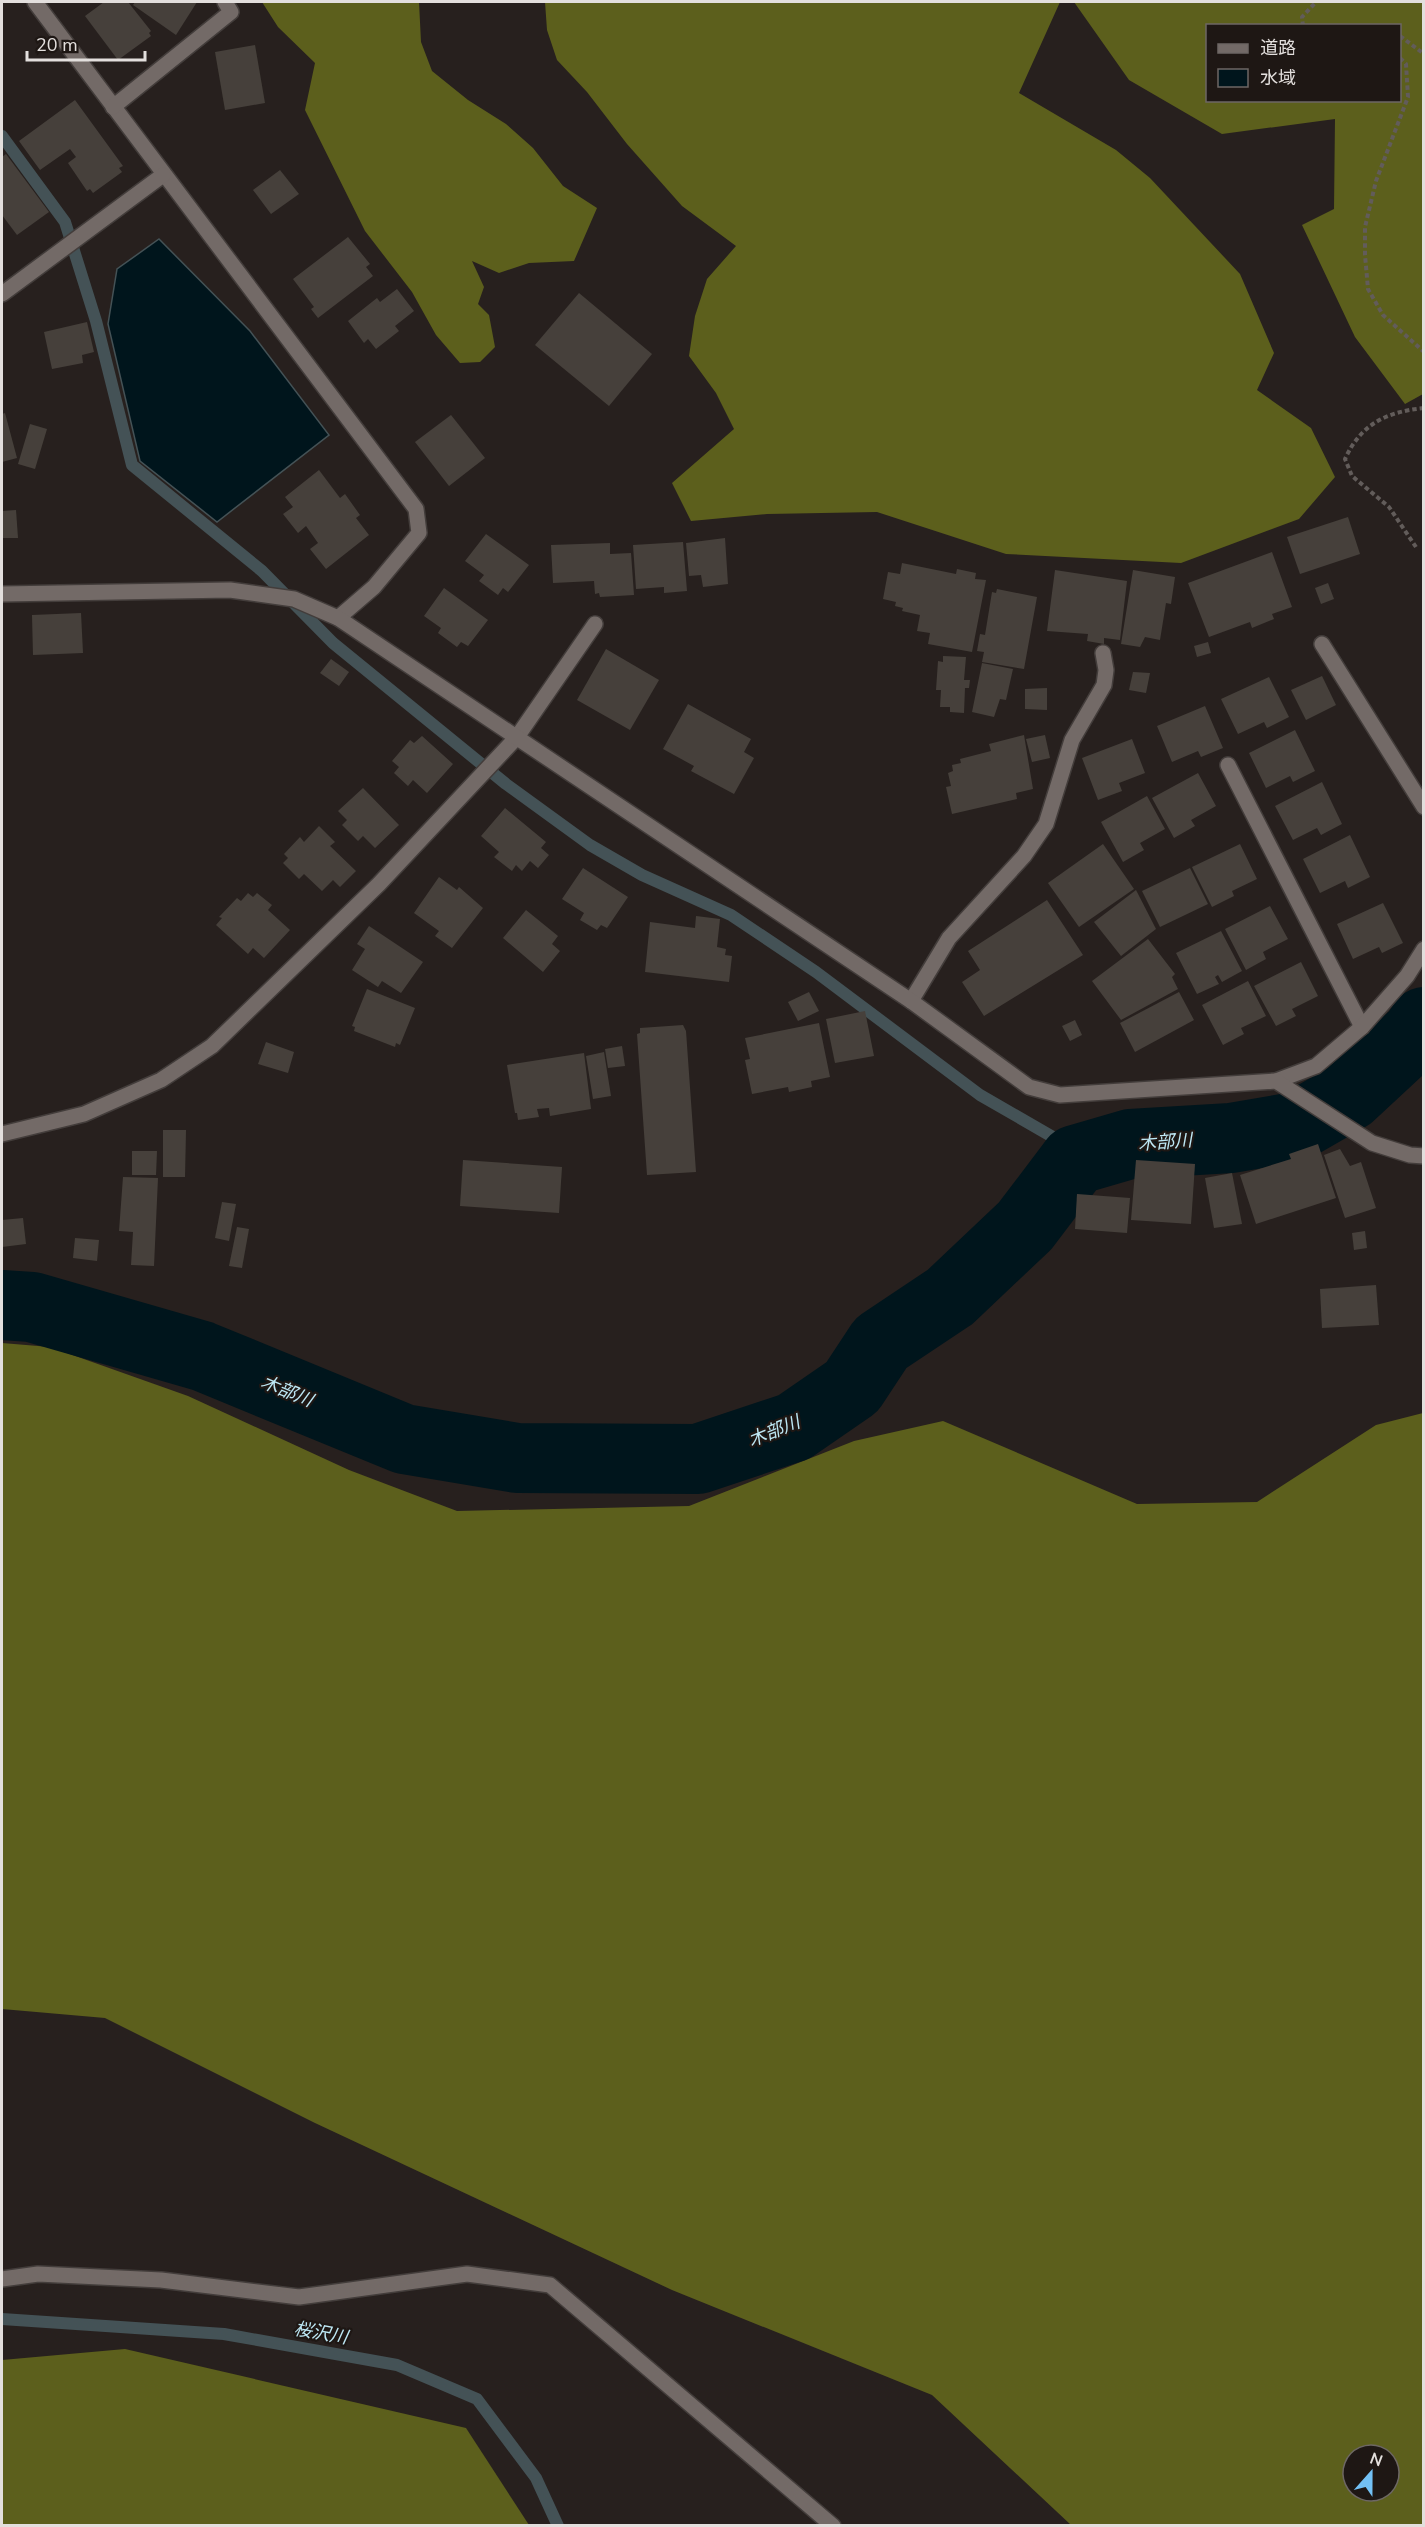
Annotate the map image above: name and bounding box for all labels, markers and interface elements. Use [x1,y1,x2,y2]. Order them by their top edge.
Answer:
scale bar [27,24,146,62]
legend [1206,24,1401,102]
text: 20 m [36,33,78,57]
text: 道路 [1260,36,1296,60]
text: 水域 [1260,66,1296,90]
water label: 木部川 [1137,1128,1195,1156]
water label: 木部川 [257,1370,318,1413]
water label: 木部川 [744,1409,805,1452]
water label: 桜沢川 [292,2316,352,2350]
north arrow [1341,2443,1401,2503]
text: N [1366,2448,1386,2472]

